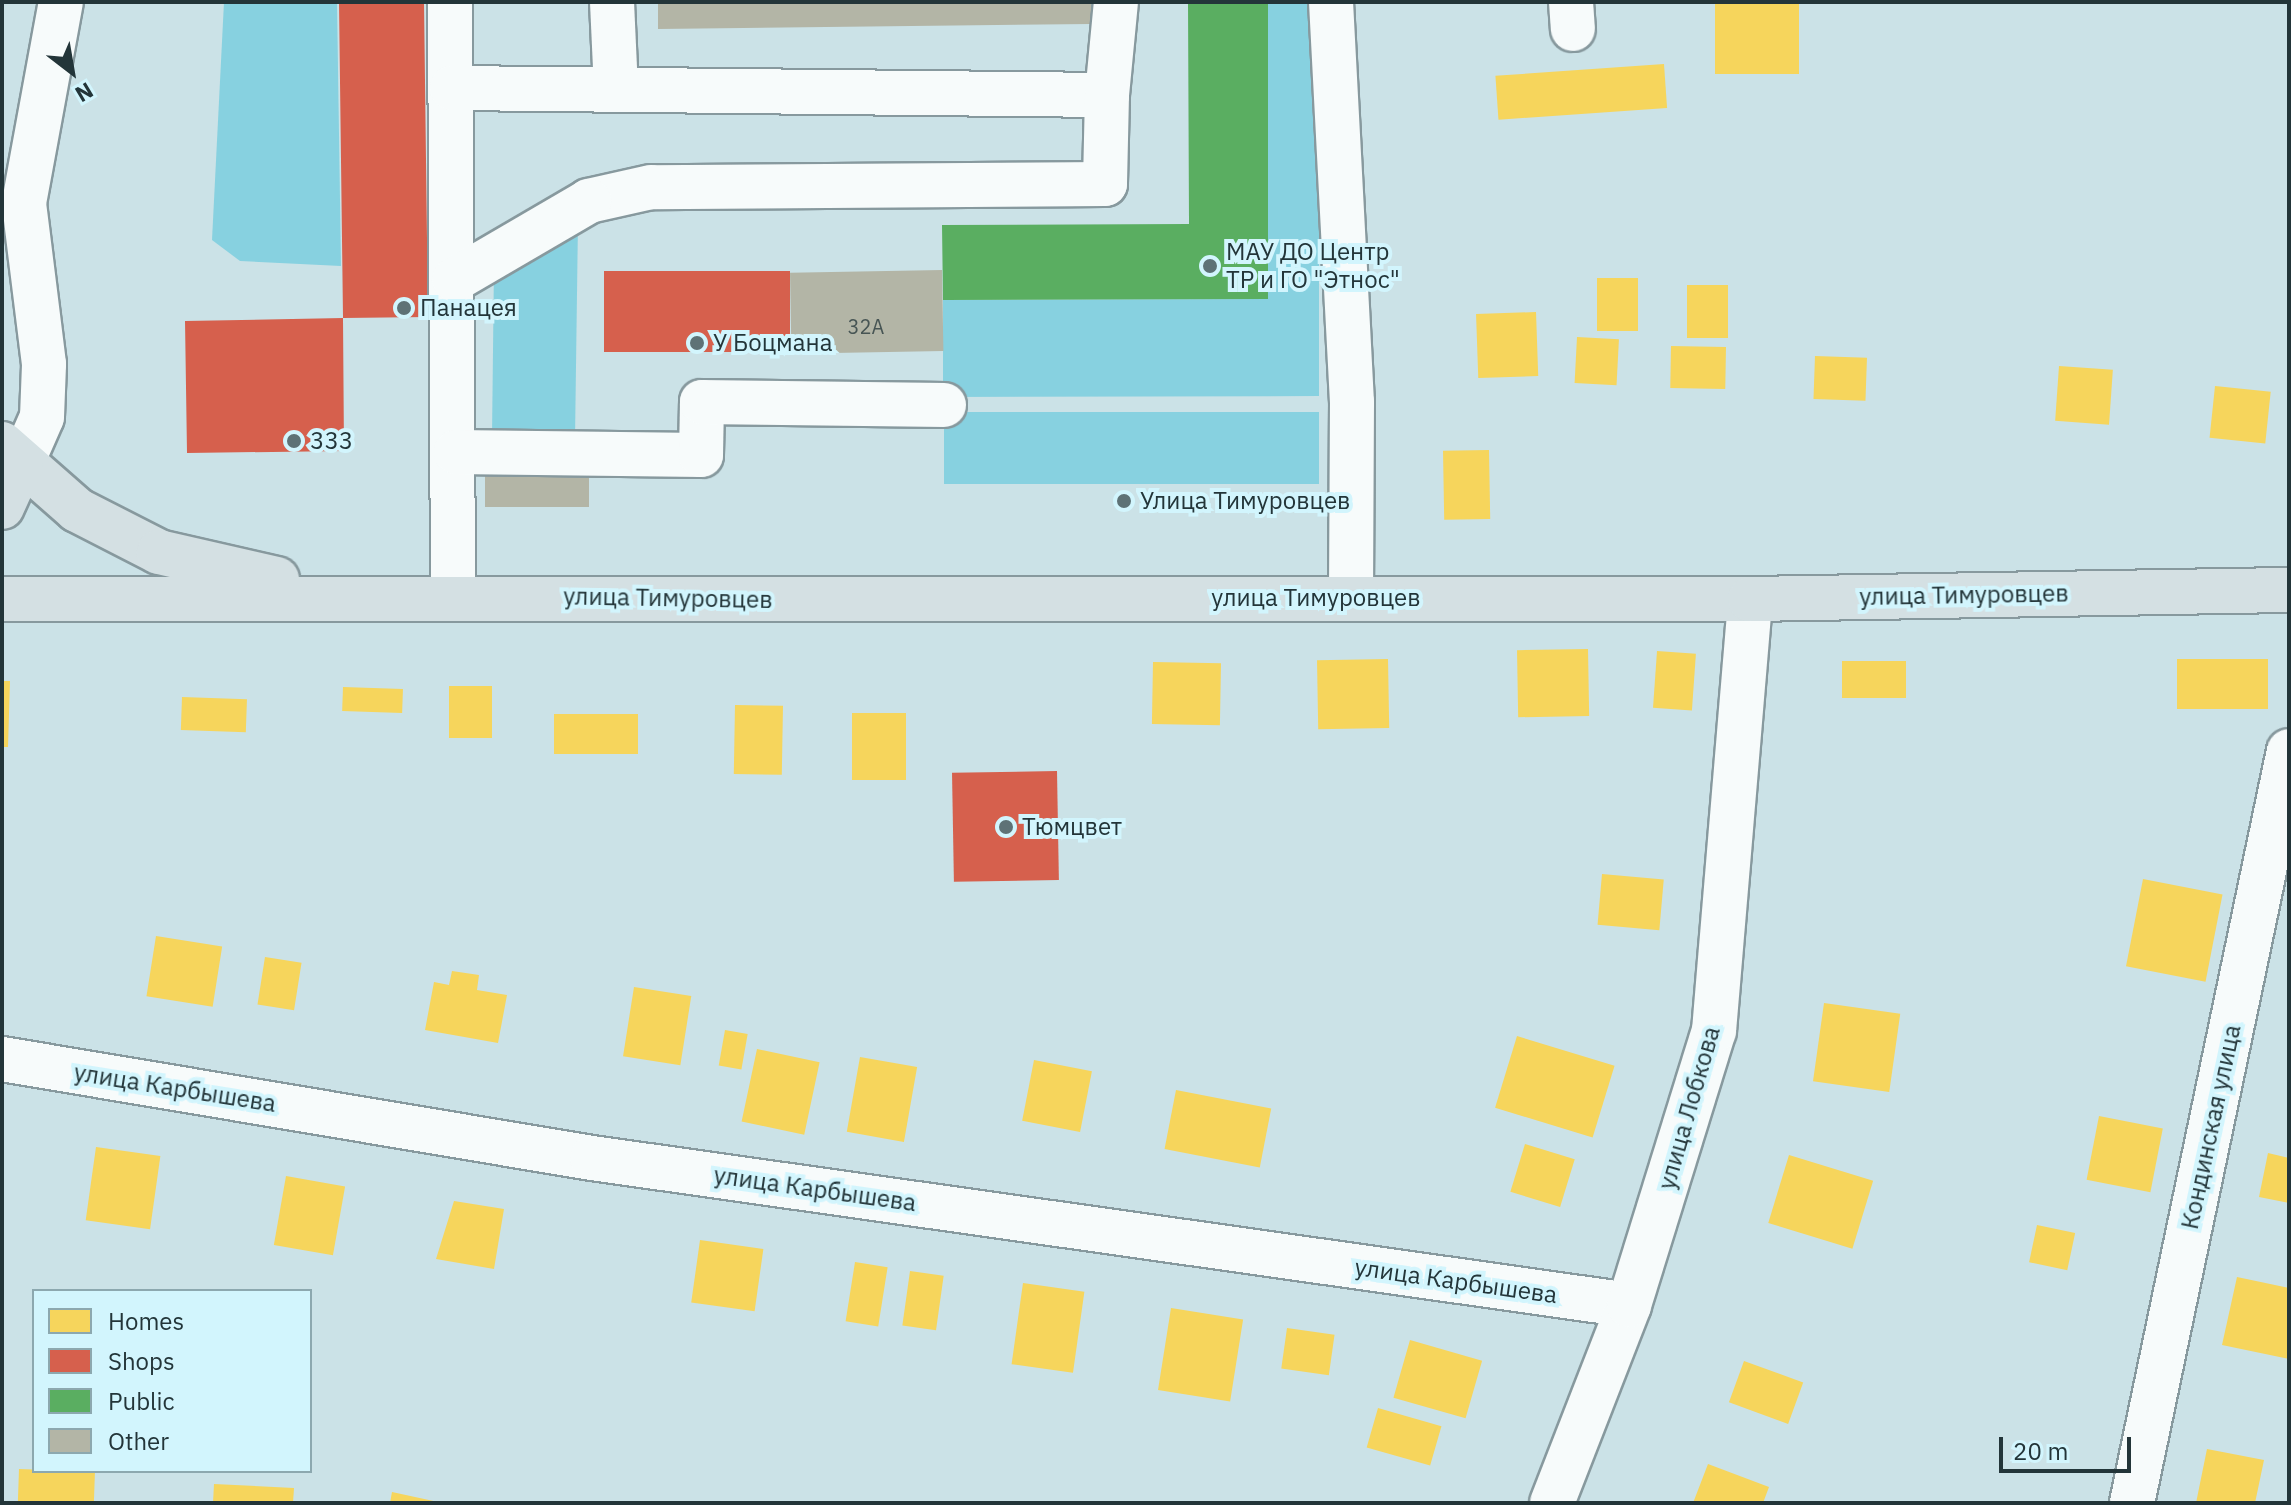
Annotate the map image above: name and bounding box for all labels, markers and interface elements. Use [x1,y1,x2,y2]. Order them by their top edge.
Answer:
north arrow [32,32,112,112]
text: N [70,76,99,110]
place label: МАУ ДО Центр ТР и ГО "Этнос" [1226,238,1400,294]
marker: МАУ ДО Центр ТР и ГО "Этнос" [1201,257,1219,275]
place label: Панацея [420,294,517,322]
marker: Панацея [395,299,413,317]
house number: 32А [848,314,884,338]
place label: У Боцмана [713,329,832,357]
marker: У Боцмана [688,334,706,352]
place label: 333 [310,427,353,455]
marker: 333 [285,432,303,450]
place label: Улица Тимуровцев [1140,487,1351,515]
marker: Улица Тимуровцев [1115,492,1133,510]
street label: улица Тимуровцев [1859,579,2069,611]
street label: улица Тимуровцев [563,582,773,614]
street label: улица Тимуровцев [1211,584,1421,612]
place label: Тюмцвет [1022,813,1122,841]
marker: Тюмцвет [997,818,1015,836]
street label: Кондинская улица [2175,1022,2247,1232]
street label: улица Лобкова [1652,1023,1726,1193]
street label: улица Карбышева [72,1058,278,1118]
street label: улица Карбышева [712,1161,918,1217]
street label: улица Карбышева [1353,1253,1559,1309]
legend [32,1289,312,1473]
text: Homes [108,1305,184,1337]
text: Shops [108,1345,175,1377]
text: Public [108,1385,175,1417]
scale bar [2003,1421,2135,1471]
text: Other [108,1425,169,1457]
text: 20 m [2013,1435,2068,1467]

